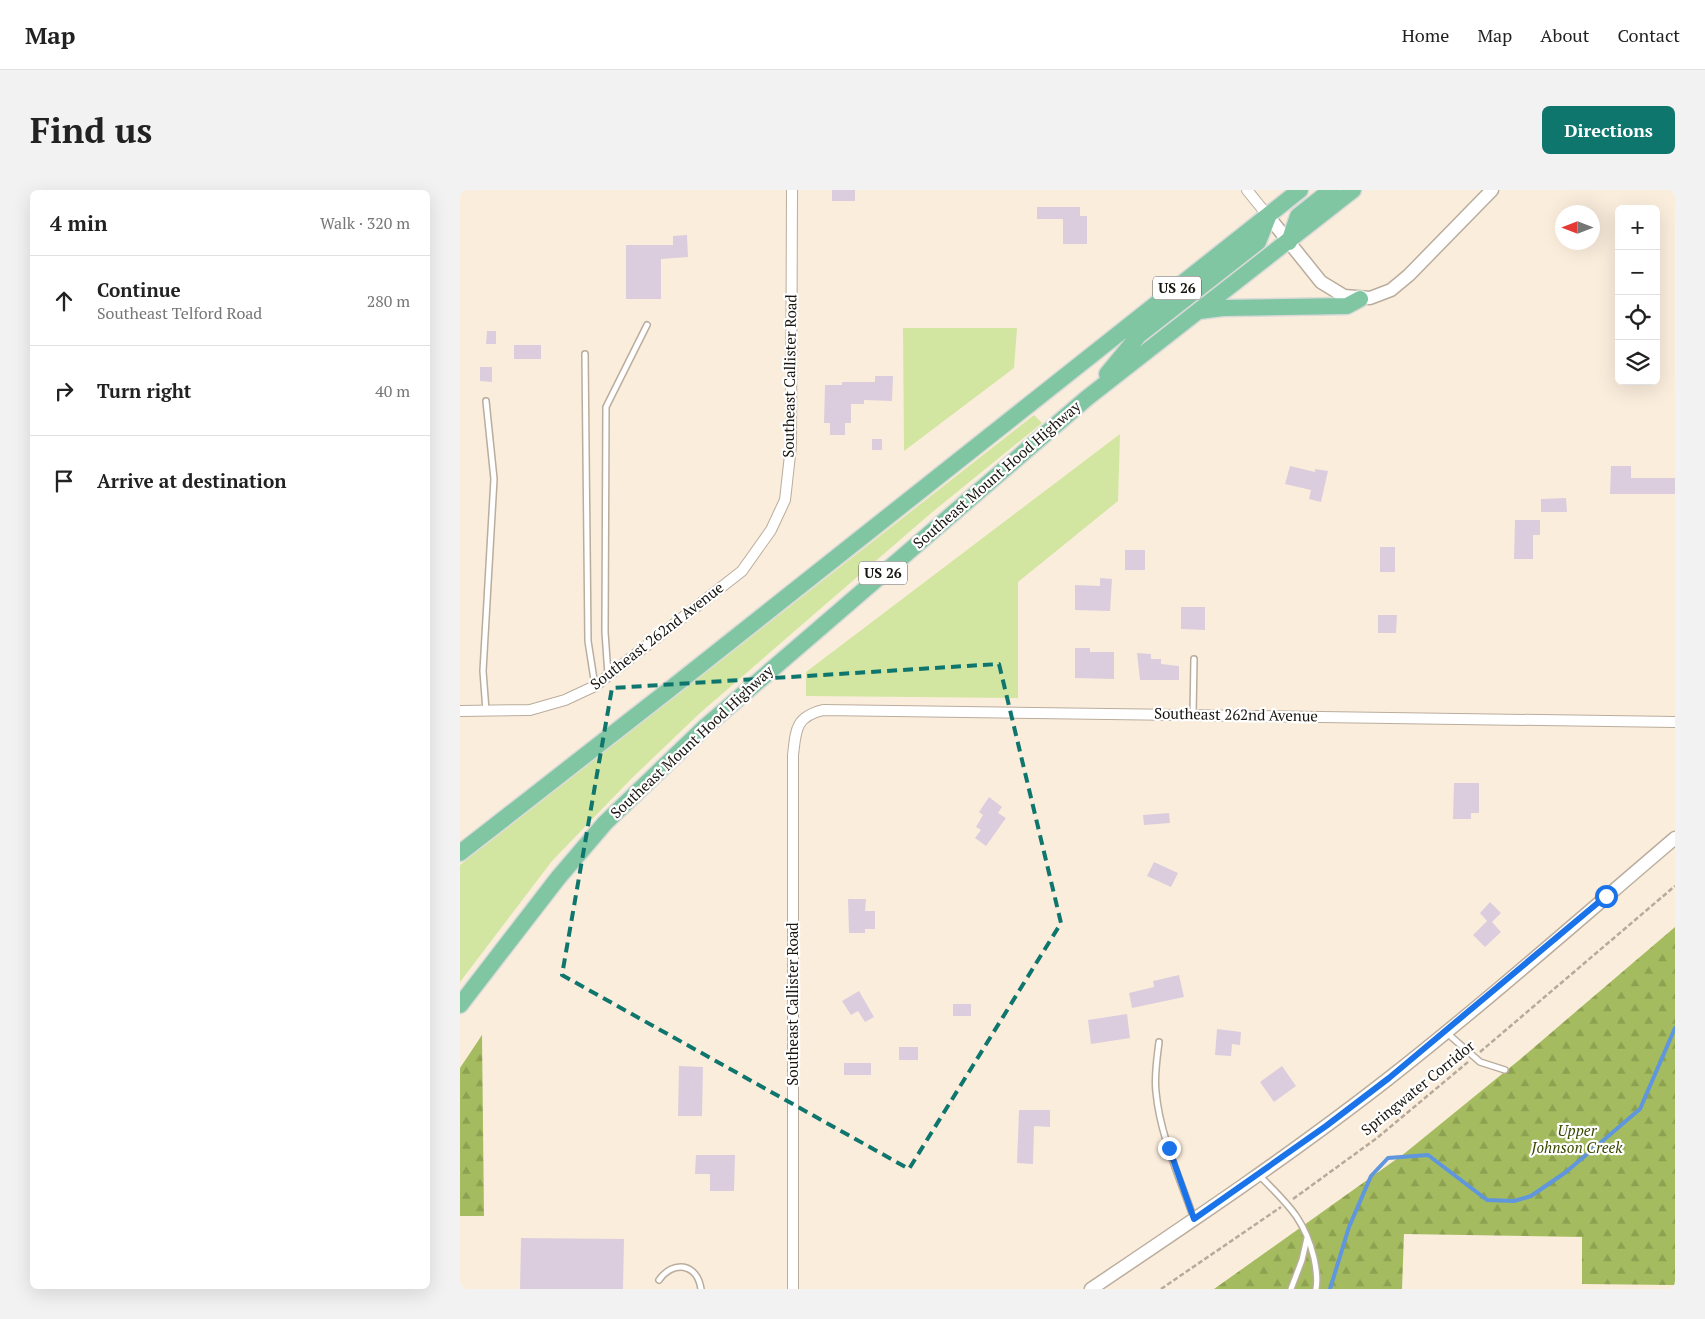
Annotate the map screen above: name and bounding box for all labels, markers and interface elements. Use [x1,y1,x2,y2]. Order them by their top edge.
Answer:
text: Map [25,19,75,51]
text: Home [1402,23,1449,47]
text: Map [1477,23,1512,47]
text: About [1540,23,1589,47]
text: Contact [1617,23,1680,47]
button: Directions [1542,106,1675,154]
text: Find us [30,107,152,153]
north arrow [1555,205,1600,250]
map controls [1615,205,1660,385]
button: + [1615,205,1660,250]
text: 4 min [50,209,107,237]
text: Walk · 320 m [320,212,410,234]
button: − [1615,250,1660,295]
road number: US 26 [1153,276,1201,300]
text: Continue [97,277,181,302]
icon: ahead [50,287,78,315]
text: 280 m [367,290,410,312]
street label: Southeast Callister Road [778,294,800,458]
button: locate [1615,295,1660,340]
text: Southeast Telford Road [97,302,262,324]
button: layers [1615,340,1660,385]
icon: right [50,377,78,405]
text: Turn right [97,378,191,403]
text: 40 m [375,380,410,402]
street label: Southeast Mount Hood Highway [908,396,1085,553]
icon: arrive [50,467,78,495]
text: Arrive at destination [97,468,286,493]
road number: US 26 [859,562,907,584]
street label: Southeast 262nd Avenue [586,577,727,694]
street label: Southeast Mount Hood Highway [606,660,777,822]
street label: Southeast 262nd Avenue [1154,703,1318,725]
route start [1595,885,1618,908]
street label: Southeast Callister Road [782,922,802,1086]
street label: Springwater Corridor [1356,1035,1478,1139]
park label: Upper Johnson Creek [1531,1120,1623,1157]
route end [1158,1137,1181,1160]

